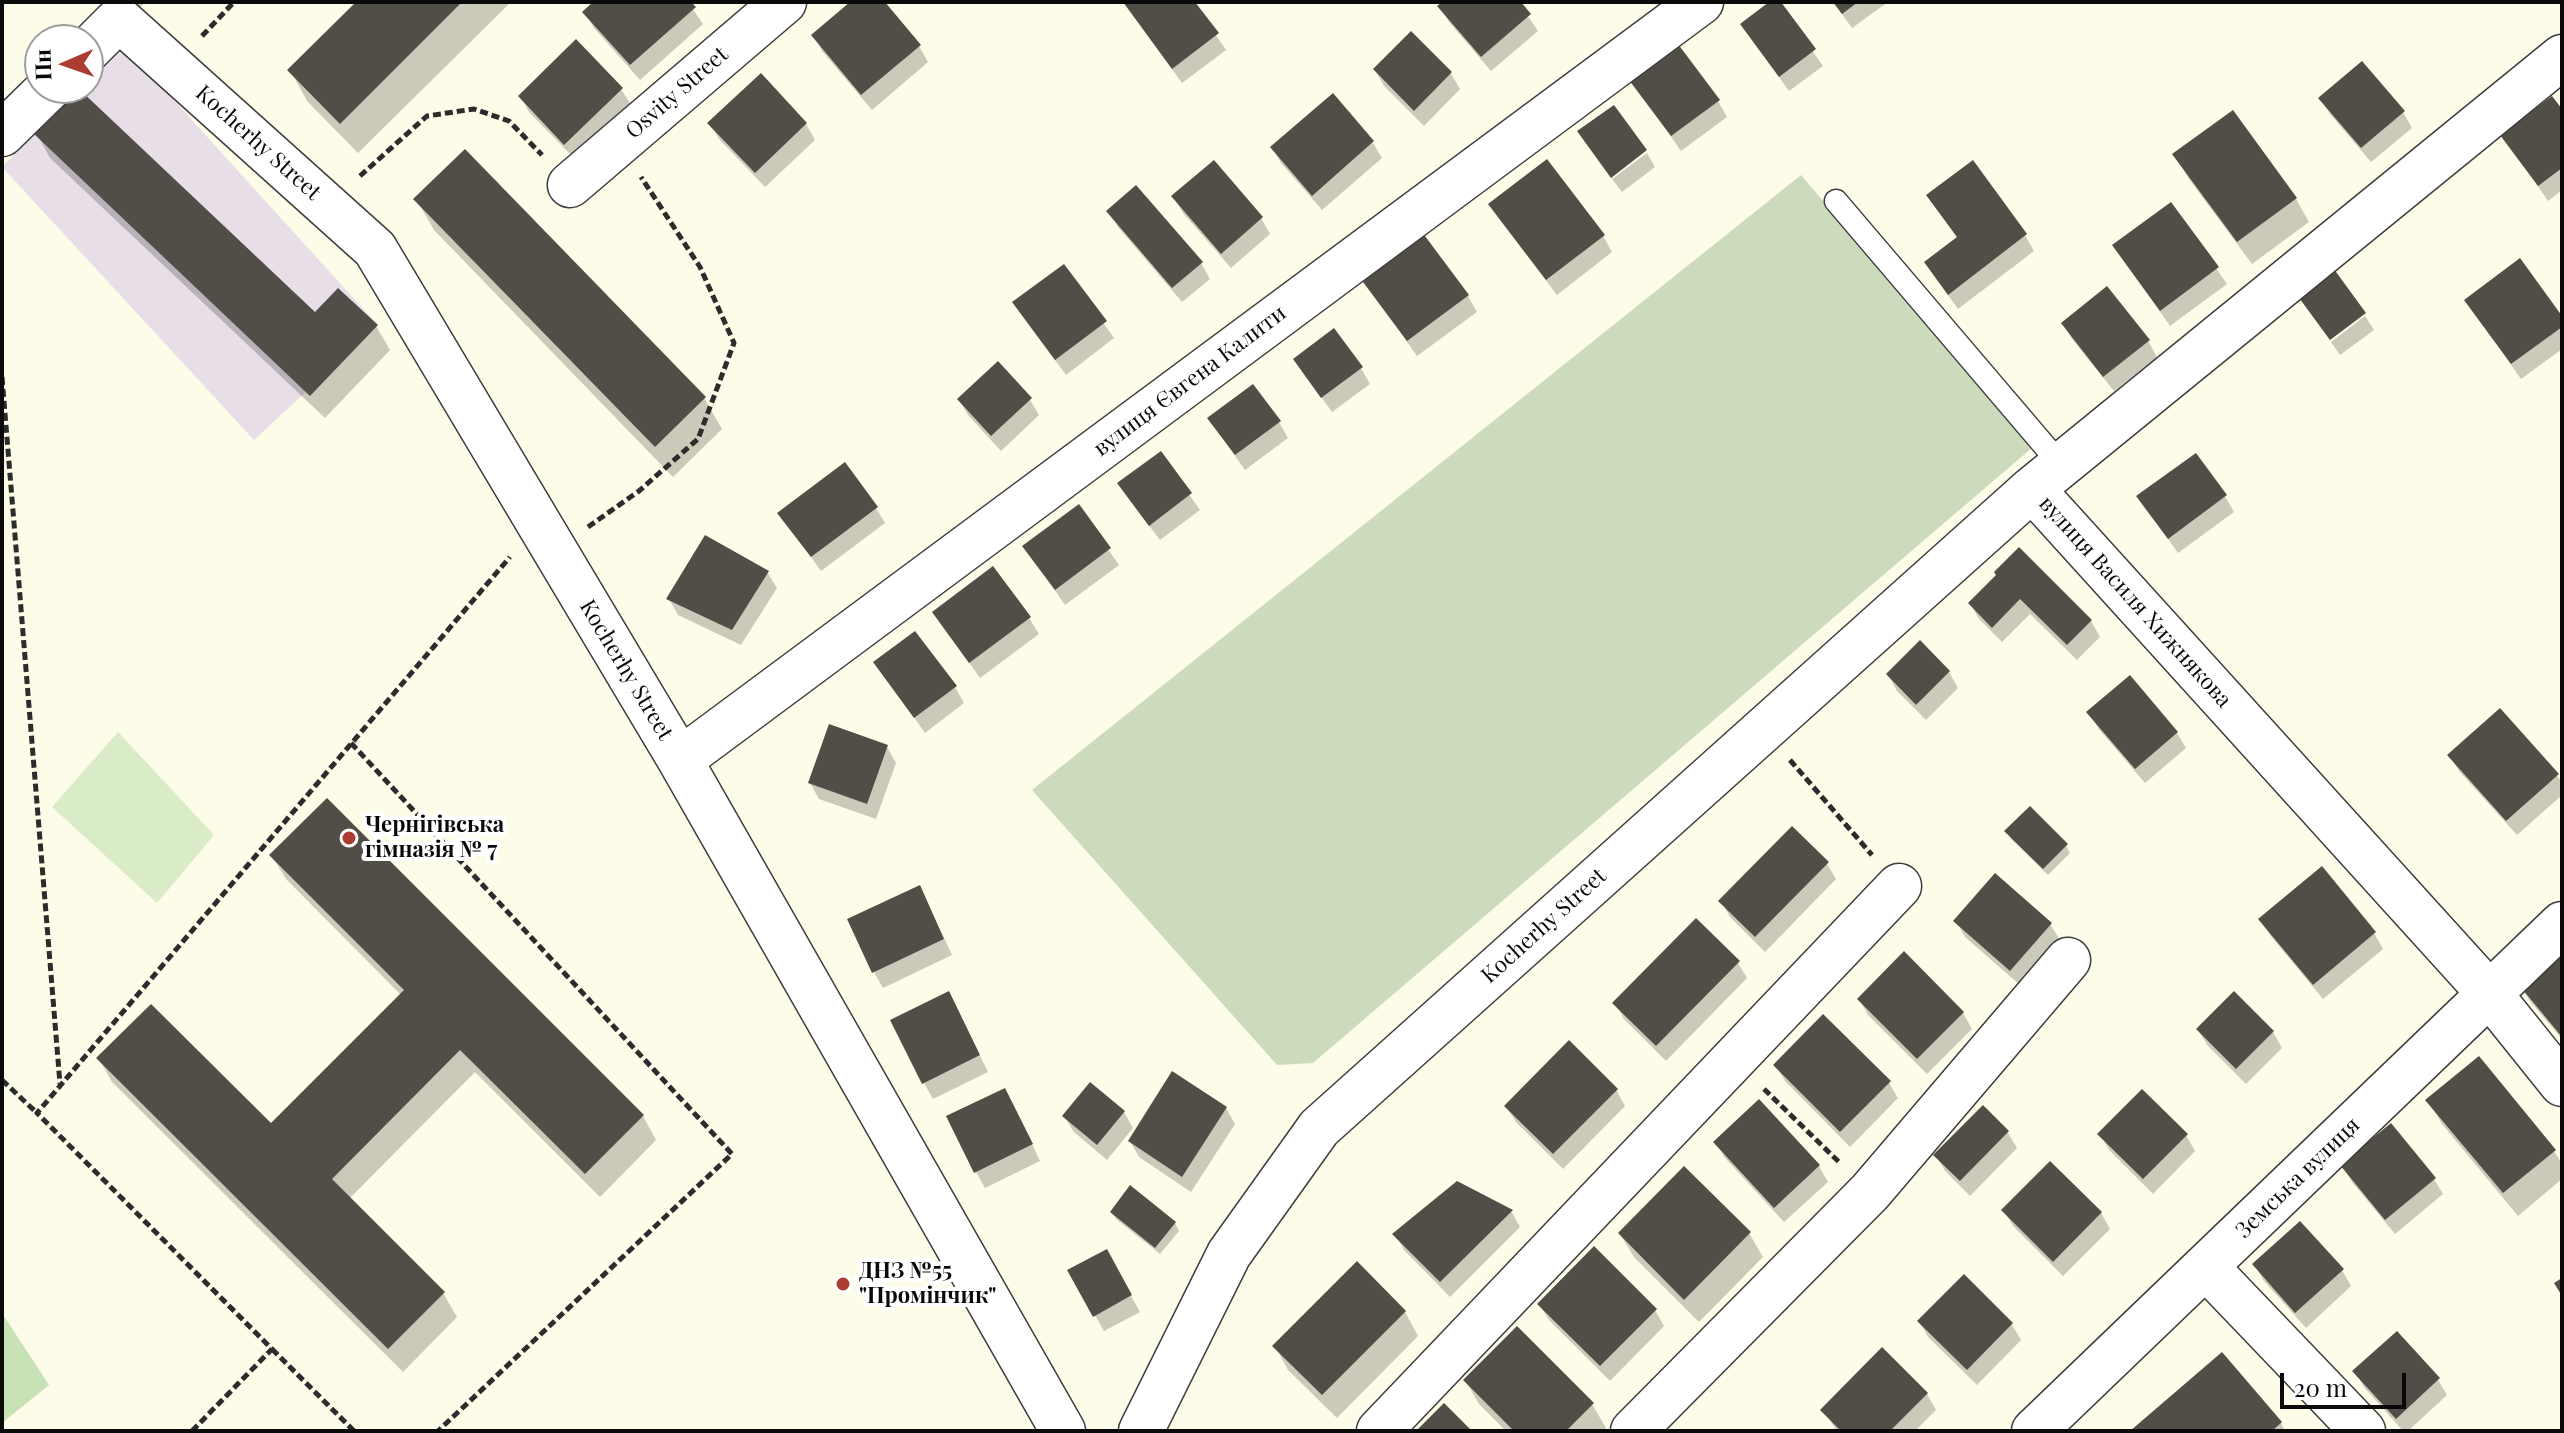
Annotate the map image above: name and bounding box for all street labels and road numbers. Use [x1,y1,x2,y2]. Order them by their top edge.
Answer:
street label: Osvity Street [621,41,733,145]
street label: Kocherhy Street [190,80,326,206]
street label: вулиця Євгена Калити [1089,300,1291,462]
street label: вулиця Василя Хижнякова [2033,491,2237,713]
street label: Kocherhy Street [574,595,678,745]
street label: Kocherhy Street [1476,863,1612,989]
street label: Земська вулиця [2231,1112,2365,1244]

